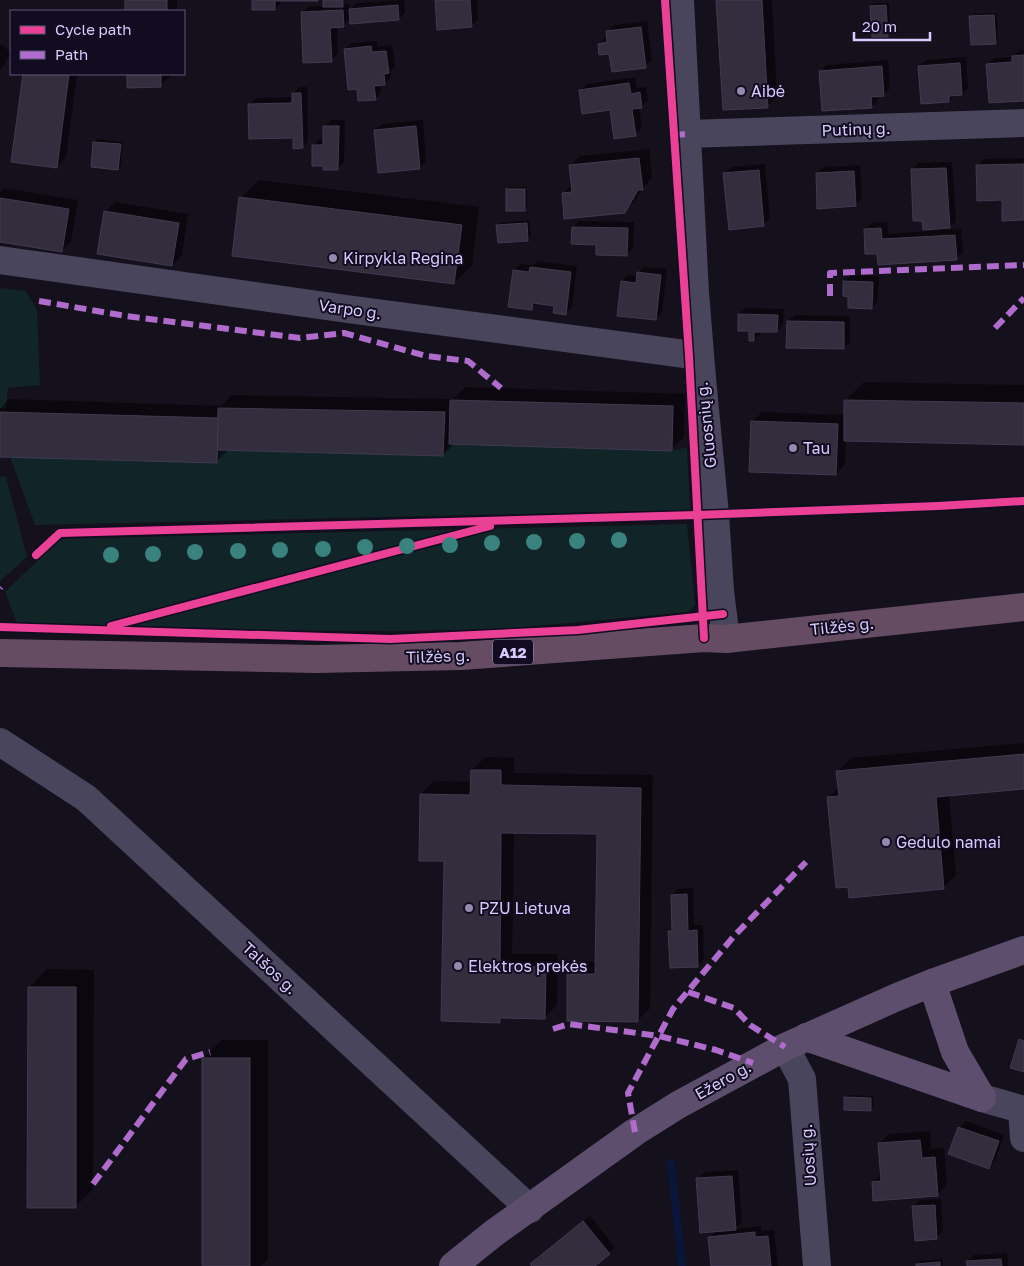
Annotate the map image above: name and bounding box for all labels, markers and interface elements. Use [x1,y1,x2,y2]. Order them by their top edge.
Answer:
legend [10,10,185,75]
scale bar [854,10,930,42]
text: 20 m [862,17,897,35]
text: Cycle path [55,20,131,38]
text: Path [55,45,88,63]
place label: Aibė [751,81,785,101]
marker: Aibė [735,85,747,97]
street label: Putinų g. [821,118,891,140]
place label: Kirpykla Regina [343,248,463,268]
marker: Kirpykla Regina [327,252,339,264]
street label: Varpo g. [317,295,383,323]
street label: Gluosnių g. [692,381,720,469]
place label: Tau [803,438,830,458]
marker: Tau [787,442,799,454]
street label: Tilžės g. [809,613,875,639]
road number: A12 [493,640,533,664]
street label: Tilžės g. [406,645,470,667]
place label: Gedulo namai [896,832,1001,852]
marker: Gedulo namai [880,836,892,848]
place label: PZU Lietuva [479,898,571,918]
marker: PZU Lietuva [463,902,475,914]
street label: Talšos g. [238,938,302,998]
place label: Elektros prekės [468,956,588,976]
marker: Elektros prekės [452,960,464,972]
street label: Ežero g. [691,1056,755,1104]
street label: Uosių g. [796,1123,820,1187]

